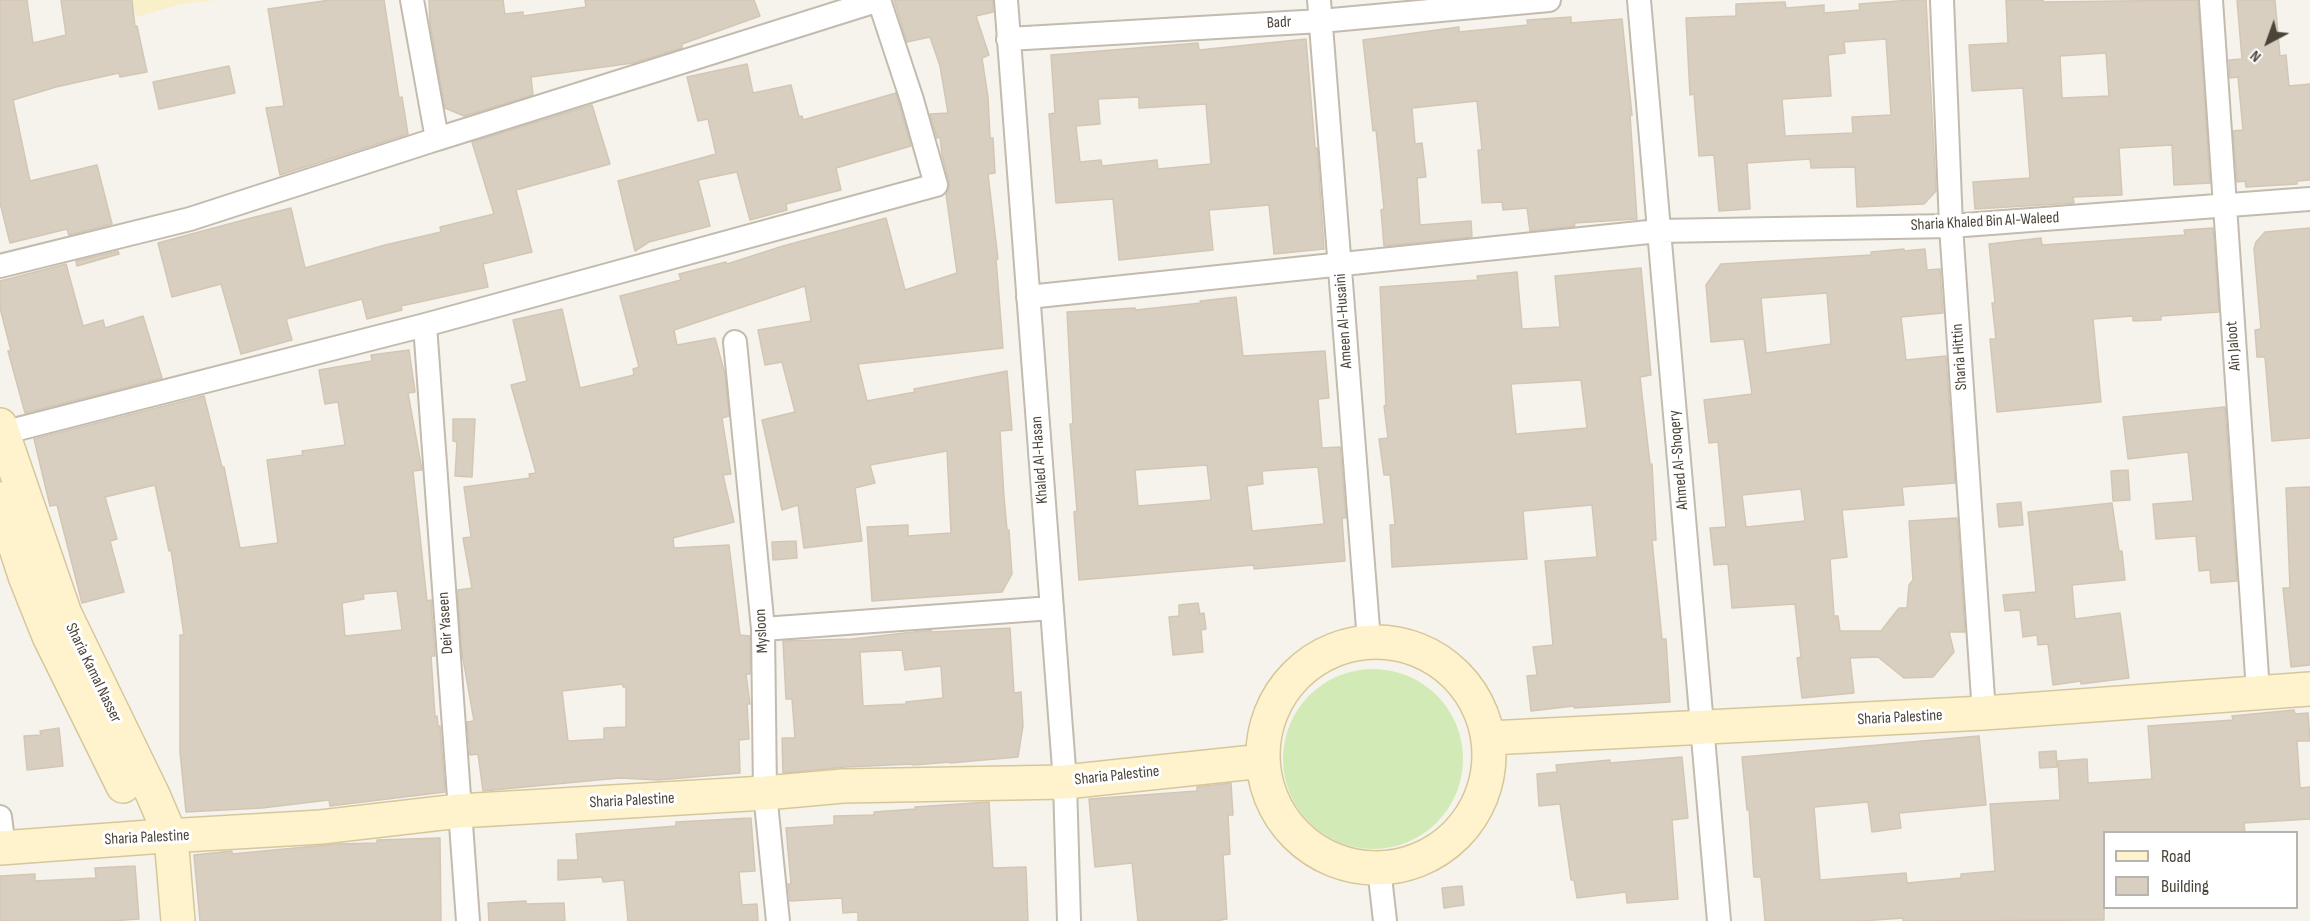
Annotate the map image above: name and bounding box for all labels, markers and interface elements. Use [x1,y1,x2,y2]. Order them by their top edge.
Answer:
north arrow [2238,12,2298,72]
street label: Badr [1266,13,1292,33]
text: N [2246,46,2265,66]
street label: Sharia Khaled Bin Al-Waleed [1910,209,2060,235]
street label: Ameen Al-Husaini [1331,273,1357,369]
street label: Ain Jaloot [2223,320,2245,372]
street label: Sharia Hittin [1948,323,1972,391]
street label: Ahmed Al-Shoqery [1665,409,1693,511]
street label: Khaled Al-Hasan [1027,416,1053,504]
street label: Deir Yaseen [434,591,458,655]
street label: Mysloon [751,608,773,654]
street label: Sharia Kamal Nasser [61,620,125,726]
street label: Sharia Palestine [1857,706,1943,730]
street label: Sharia Palestine [1074,762,1160,790]
street label: Sharia Palestine [589,789,675,813]
street label: Sharia Palestine [104,826,190,850]
legend [2103,831,2298,909]
text: Road [2161,846,2191,867]
text: Building [2161,876,2209,897]

